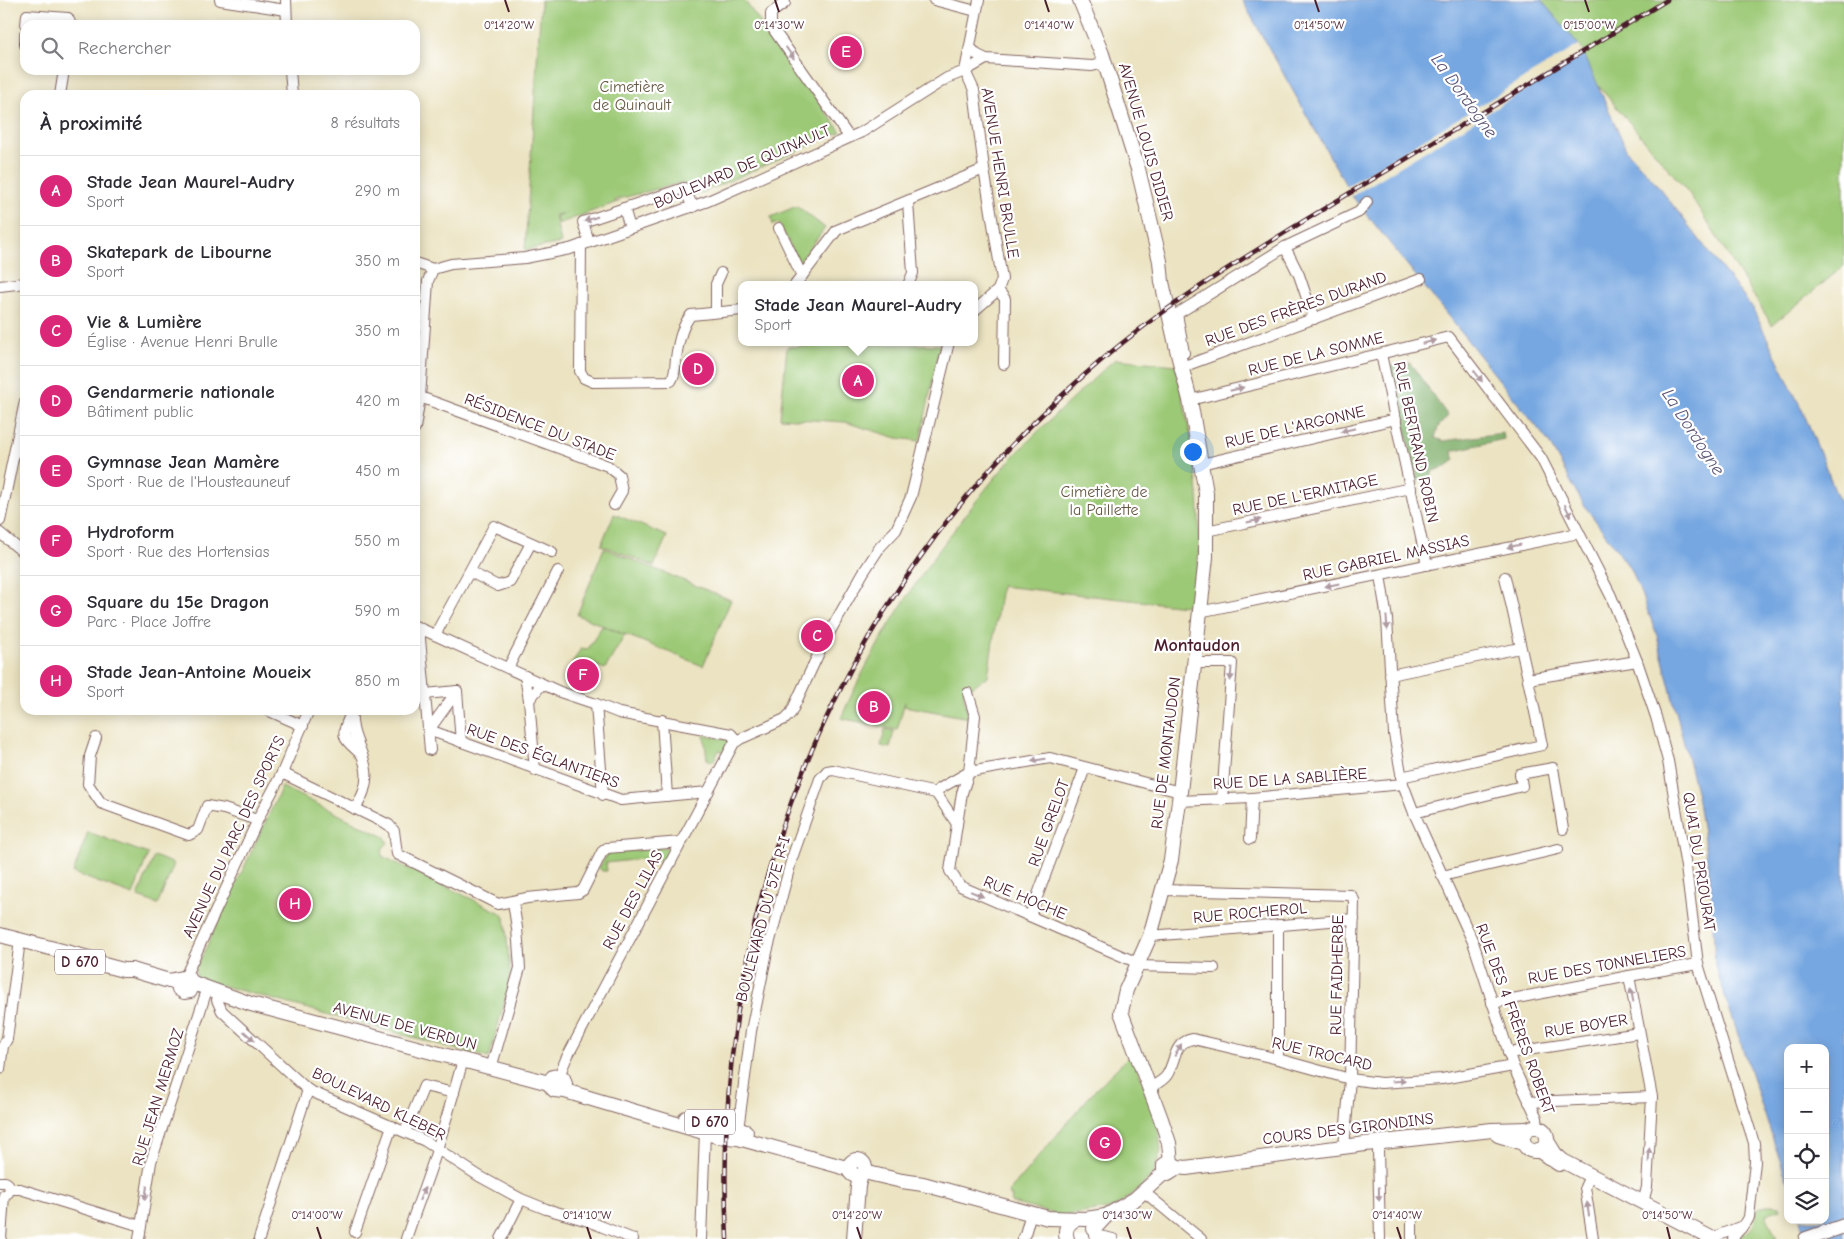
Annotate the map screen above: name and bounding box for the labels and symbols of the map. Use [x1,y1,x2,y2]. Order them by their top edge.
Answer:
text: 0°14'20"W [484,18,535,32]
text: 0°14'30"W [754,18,805,32]
text: 0°14'40"W [1024,18,1075,32]
text: 0°14'50"W [1294,18,1345,32]
text: 0°15'00"W [1563,18,1616,32]
pin: E [830,33,862,71]
one-way arrow [785,46,795,60]
water label: La Dordogne [1426,50,1502,142]
street label: AVENUE LOUIS DIDIER [1115,61,1177,224]
park label: Cimetière de Quinault [593,78,672,114]
street label: AVENUE HENRI BRULLE [978,86,1022,260]
street label: BOULEVARD DE QUINAULT [651,121,834,212]
one-way arrow [583,215,598,223]
street label: RUE DES FRÈRES DURAND [1202,267,1389,350]
street label: RUE DE LA SOMME [1246,328,1386,380]
one-way arrow [1422,338,1437,346]
pin: D [682,350,714,388]
street label: RUE BERTRAND ROBIN [1390,360,1442,524]
pin: A [842,362,874,400]
one-way arrow [1473,369,1484,382]
one-way arrow [1230,385,1245,393]
water label: La Dordogne [1657,385,1729,479]
street label: RÉSIDENCE DU STADE [462,389,619,464]
street label: RUE DE L'ARGONNE [1223,402,1367,452]
one-way arrow [1341,426,1356,434]
your location [1180,439,1206,465]
street label: RUE DE L'ERMITAGE [1231,471,1380,519]
park label: Cimetière de la Paillette [1061,483,1147,519]
one-way arrow [1564,504,1572,518]
one-way arrow [1246,517,1261,525]
street label: RUE GABRIEL MASSIAS [1301,532,1471,584]
one-way arrow [1506,543,1522,551]
one-way arrow [1325,581,1340,589]
one-way arrow [1383,616,1391,632]
pin: C [801,617,833,655]
district label: Montaudon [1154,635,1240,656]
pin: F [567,656,599,694]
one-way arrow [1227,666,1235,682]
street label: RUE DE MONTAUDON [1148,676,1184,830]
pin: B [858,688,890,726]
street label: RUE DES ÉGLANTIERS [464,719,622,792]
street label: AVENUE DU PARC DES SPORTS [179,733,289,941]
one-way arrow [1029,756,1045,764]
street label: RUE DE LA SABLIÈRE [1212,764,1368,793]
street label: RUE GRELOT [1025,776,1073,869]
street label: QUAI DU PRIOURAT [1679,791,1719,934]
street label: BOULEVARD DU 57E R-I [732,834,794,1004]
street label: RUE DES LILAS [599,847,667,953]
street label: RUE HOCHE [981,872,1070,924]
pin: H [279,885,311,923]
one-way arrow [970,890,984,898]
street label: RUE ROCHEROL [1192,899,1308,927]
street label: RUE FAIDHERBE [1327,914,1347,1035]
street label: RUE DES 4 FRÈRES ROBERT [1472,921,1559,1117]
street label: RUE DES TONNELIERS [1527,942,1688,988]
road number: D 670 [55,950,105,974]
one-way arrow [1628,987,1636,1002]
street label: AVENUE DE VERDUN [331,998,479,1054]
street label: RUE BOYER [1543,1010,1629,1041]
street label: RUE JEAN MERMOZ [129,1026,187,1168]
one-way arrow [242,1030,254,1042]
street label: RUE TROCARD [1270,1034,1374,1074]
one-way arrow [1174,1042,1182,1057]
street label: BOULEVARD KLEBER [309,1064,449,1144]
one-way arrow [1391,1077,1407,1085]
road number: D 670 [685,1110,735,1134]
street label: COURS DES GIRONDINS [1261,1110,1435,1148]
pin: G [1089,1124,1121,1162]
one-way arrow [1645,1147,1653,1163]
one-way arrow [142,1185,150,1201]
one-way arrow [1375,1186,1383,1202]
one-way arrow [418,1187,426,1201]
one-way arrow [1584,1201,1592,1217]
text: 0°14'00"W [291,1208,343,1222]
text: 0°14'10"W [563,1208,612,1222]
text: 0°14'20"W [832,1208,883,1222]
text: 0°14'30"W [1102,1208,1153,1222]
text: 0°14'40"W [1372,1208,1423,1222]
text: 0°14'50"W [1642,1208,1693,1222]

